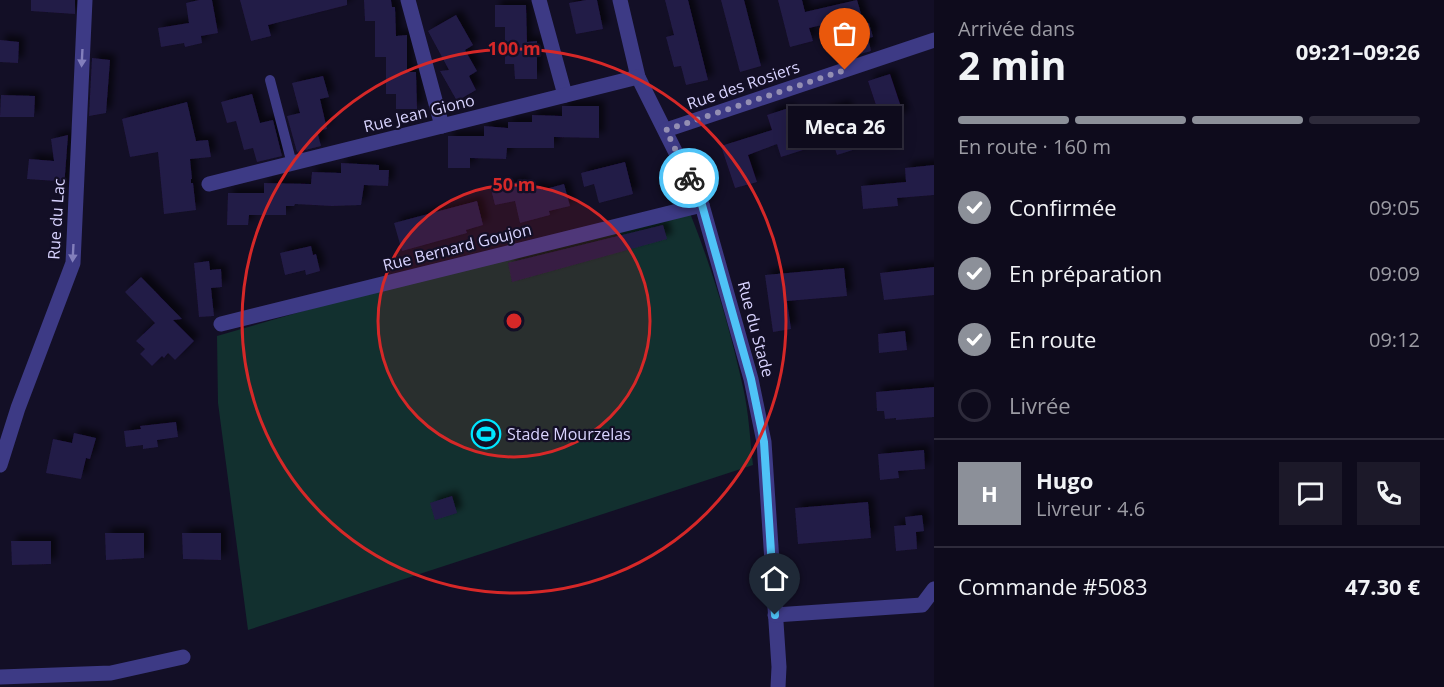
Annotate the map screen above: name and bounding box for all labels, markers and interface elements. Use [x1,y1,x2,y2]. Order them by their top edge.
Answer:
pin [819,8,870,70]
text: Arrivée dans [958,15,1075,42]
icon: bag [828,17,861,50]
text: 100 m [487,36,541,60]
text: 09:21–09:26 [1296,36,1420,66]
text: 2 min [958,38,1066,91]
one-way arrow [78,49,87,68]
street label: Rue des Rosiers [684,55,802,115]
street label: Rue Jean Giono [361,89,477,137]
callout: Meca 26 [788,106,902,148]
text: Meca 26 [804,113,886,140]
text: En route · 160 m [958,133,1111,160]
courier [659,148,719,208]
icon: bike [673,162,706,195]
text: 50 m [493,172,535,196]
street label: Rue du Lac [42,177,70,260]
icon: check [958,191,991,224]
text: Confirmée [1009,192,1117,222]
text: 09:05 [1369,194,1420,221]
street label: Rue Bernard Goujon [380,218,534,276]
one-way arrow [68,244,78,263]
icon: check [958,257,991,290]
text: En préparation [1009,258,1162,288]
text: 09:09 [1369,260,1420,287]
street label: Rue du Stade [733,278,779,380]
centre of rings [504,311,524,331]
icon: check [958,323,991,356]
text: En route [1009,324,1096,354]
text: 09:12 [1369,326,1420,353]
text: Livrée [1009,390,1071,420]
sports icon: Stade Mourzelas [470,418,502,450]
place label: Stade Mourzelas [507,423,631,445]
button: chat [1279,462,1342,525]
button: phone [1357,462,1420,525]
text: Hugo [1036,465,1093,495]
text: H [981,478,998,508]
text: Livreur · 4.6 [1036,495,1145,522]
pin [749,553,800,615]
icon: home [758,562,791,595]
text: Commande #5083 [958,571,1148,601]
text: 47.30 € [1345,571,1420,601]

